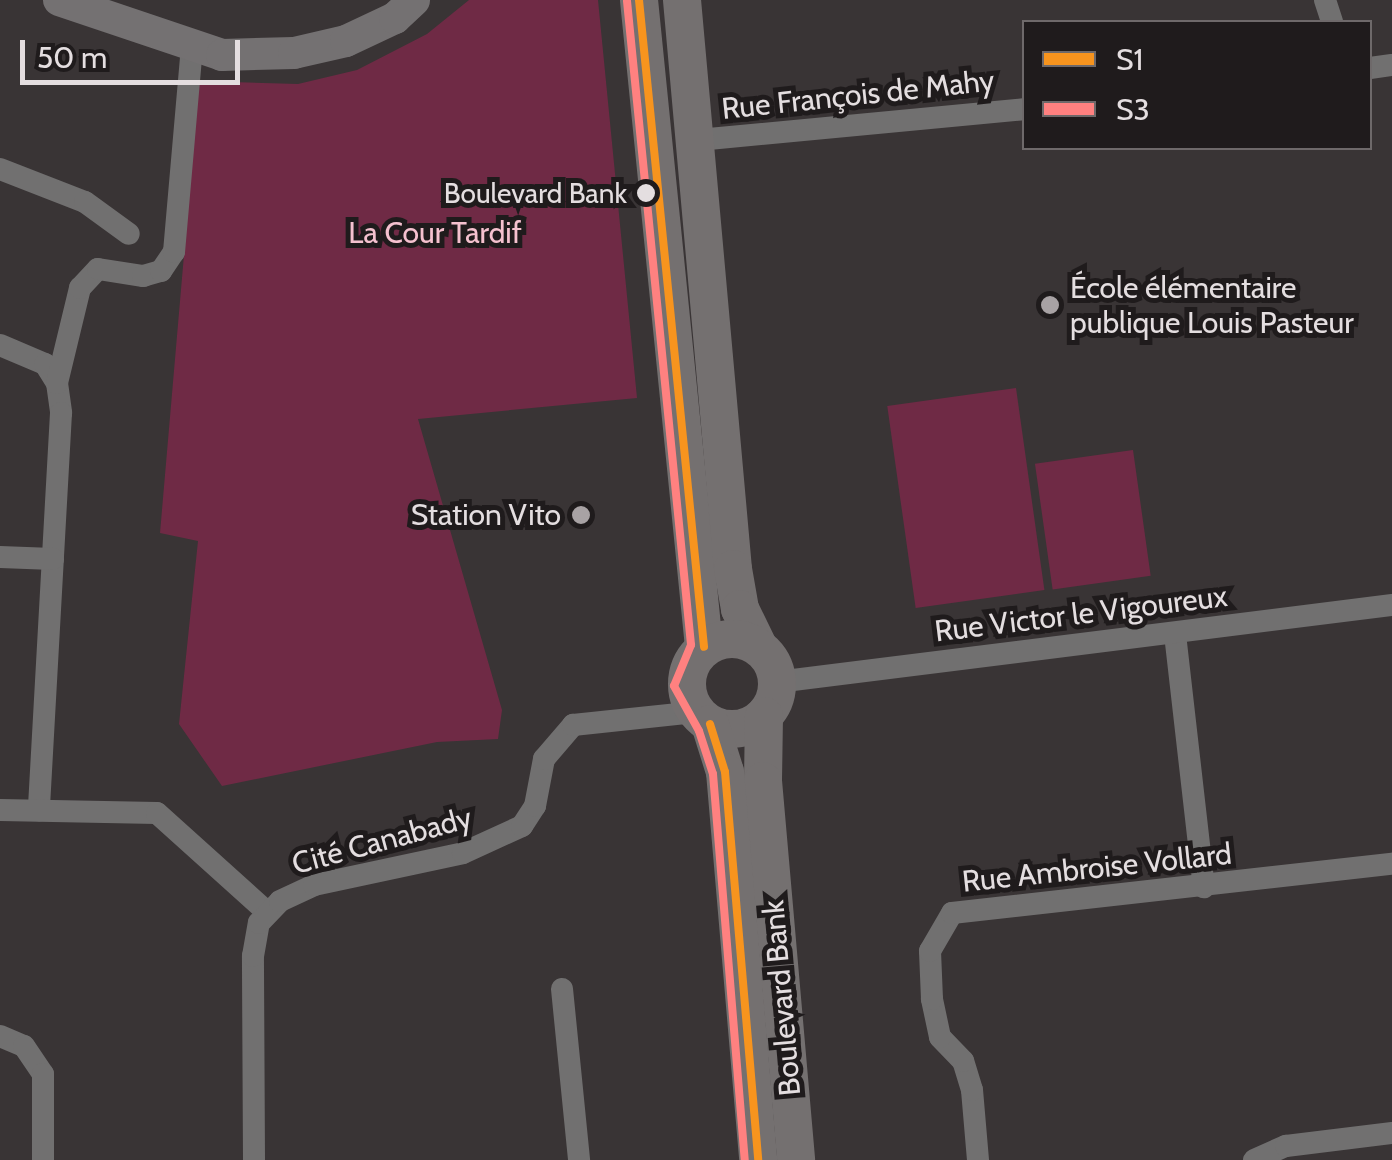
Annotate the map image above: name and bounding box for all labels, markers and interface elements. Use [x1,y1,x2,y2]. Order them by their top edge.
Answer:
scale bar [25,20,245,82]
legend [1022,20,1372,150]
text: 50 m [37,39,107,76]
text: S1 [1116,41,1143,78]
street label: Rue François de Mahy [720,63,996,127]
text: S3 [1116,91,1150,128]
place label: Boulevard Bank [444,176,627,210]
marker: Boulevard Bank [636,183,656,203]
park label: La Cour Tardif [348,215,522,251]
place label: École élémentaire publique Louis Pasteur [1070,270,1354,340]
marker: École élémentaire publique Louis Pasteur [1039,294,1061,316]
place label: Station Vito [411,497,561,533]
marker: Station Vito [570,504,592,526]
street label: Rue Victor le Vigoureux [933,578,1229,650]
street label: Cité Canabady [288,800,476,882]
street label: Rue Ambroise Vollard [960,836,1234,900]
street label: Boulevard Bank [756,899,808,1097]

